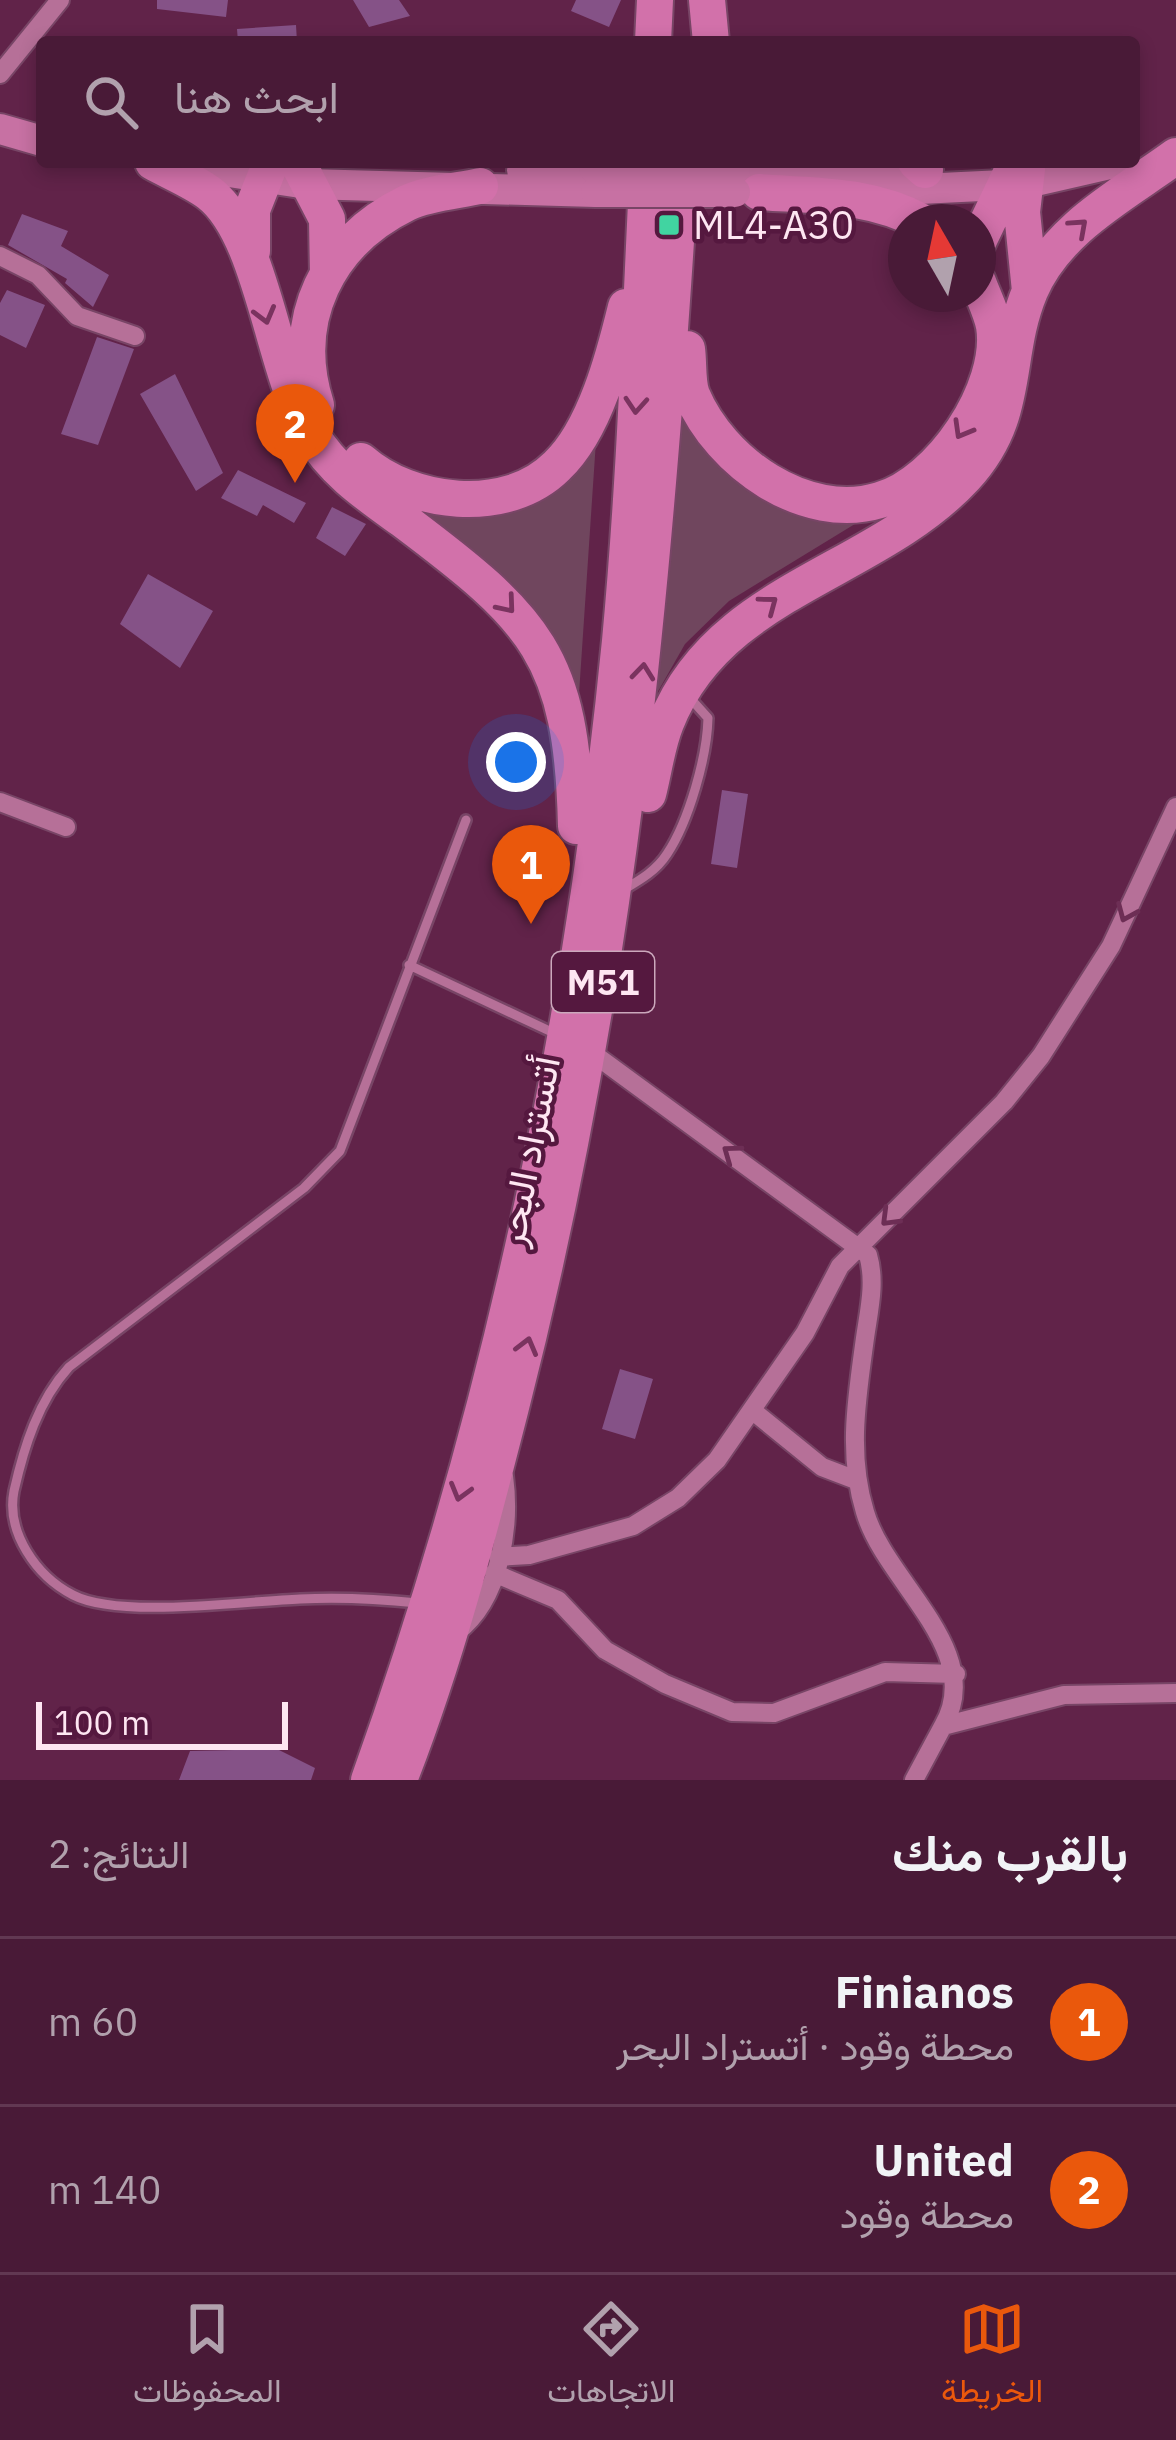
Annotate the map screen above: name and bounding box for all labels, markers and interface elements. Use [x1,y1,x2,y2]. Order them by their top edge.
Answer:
search box [36,36,1140,168]
text: ابحث هنا [174,67,339,125]
icon: search [78,69,144,135]
place label: ML4-A30 [693,199,854,250]
north arrow [888,204,996,312]
marker: ML4-A30 [656,212,682,238]
one-way arrow [1065,220,1086,242]
one-way arrow [251,304,276,325]
pin: 2 [256,384,334,483]
one-way arrow [624,396,650,415]
one-way arrow [954,418,977,439]
one-way arrow [493,591,514,613]
one-way arrow [755,597,777,618]
one-way arrow [630,663,656,682]
your location [486,732,546,792]
pin: 1 [492,825,570,924]
one-way arrow [1117,901,1141,922]
road number: M51 [552,952,654,1012]
street label: أتستراد البحر [484,1051,571,1251]
one-way arrow [722,1145,744,1167]
one-way arrow [881,1204,903,1226]
one-way arrow [513,1336,538,1356]
one-way arrow [449,1481,474,1502]
scale bar [36,1696,288,1749]
text: 100 m [54,1701,150,1744]
text: بالقرب منك [892,1819,1128,1885]
text: النتائج: 2 [48,1828,189,1879]
text: Finianos [835,1962,1014,2020]
text: 60 m [48,1996,138,2047]
text: 1 [1077,1996,1101,2047]
text: محطة وقود · أتستراد البحر [616,2020,1014,2071]
text: United [873,2130,1014,2188]
text: 140 m [48,2164,161,2215]
text: 2 [1077,2164,1101,2215]
text: محطة وقود [840,2188,1014,2239]
tab: المحفوظات [133,2296,282,2420]
tab: الاتجاهات [547,2296,675,2420]
tab: الخريطة [941,2296,1043,2420]

